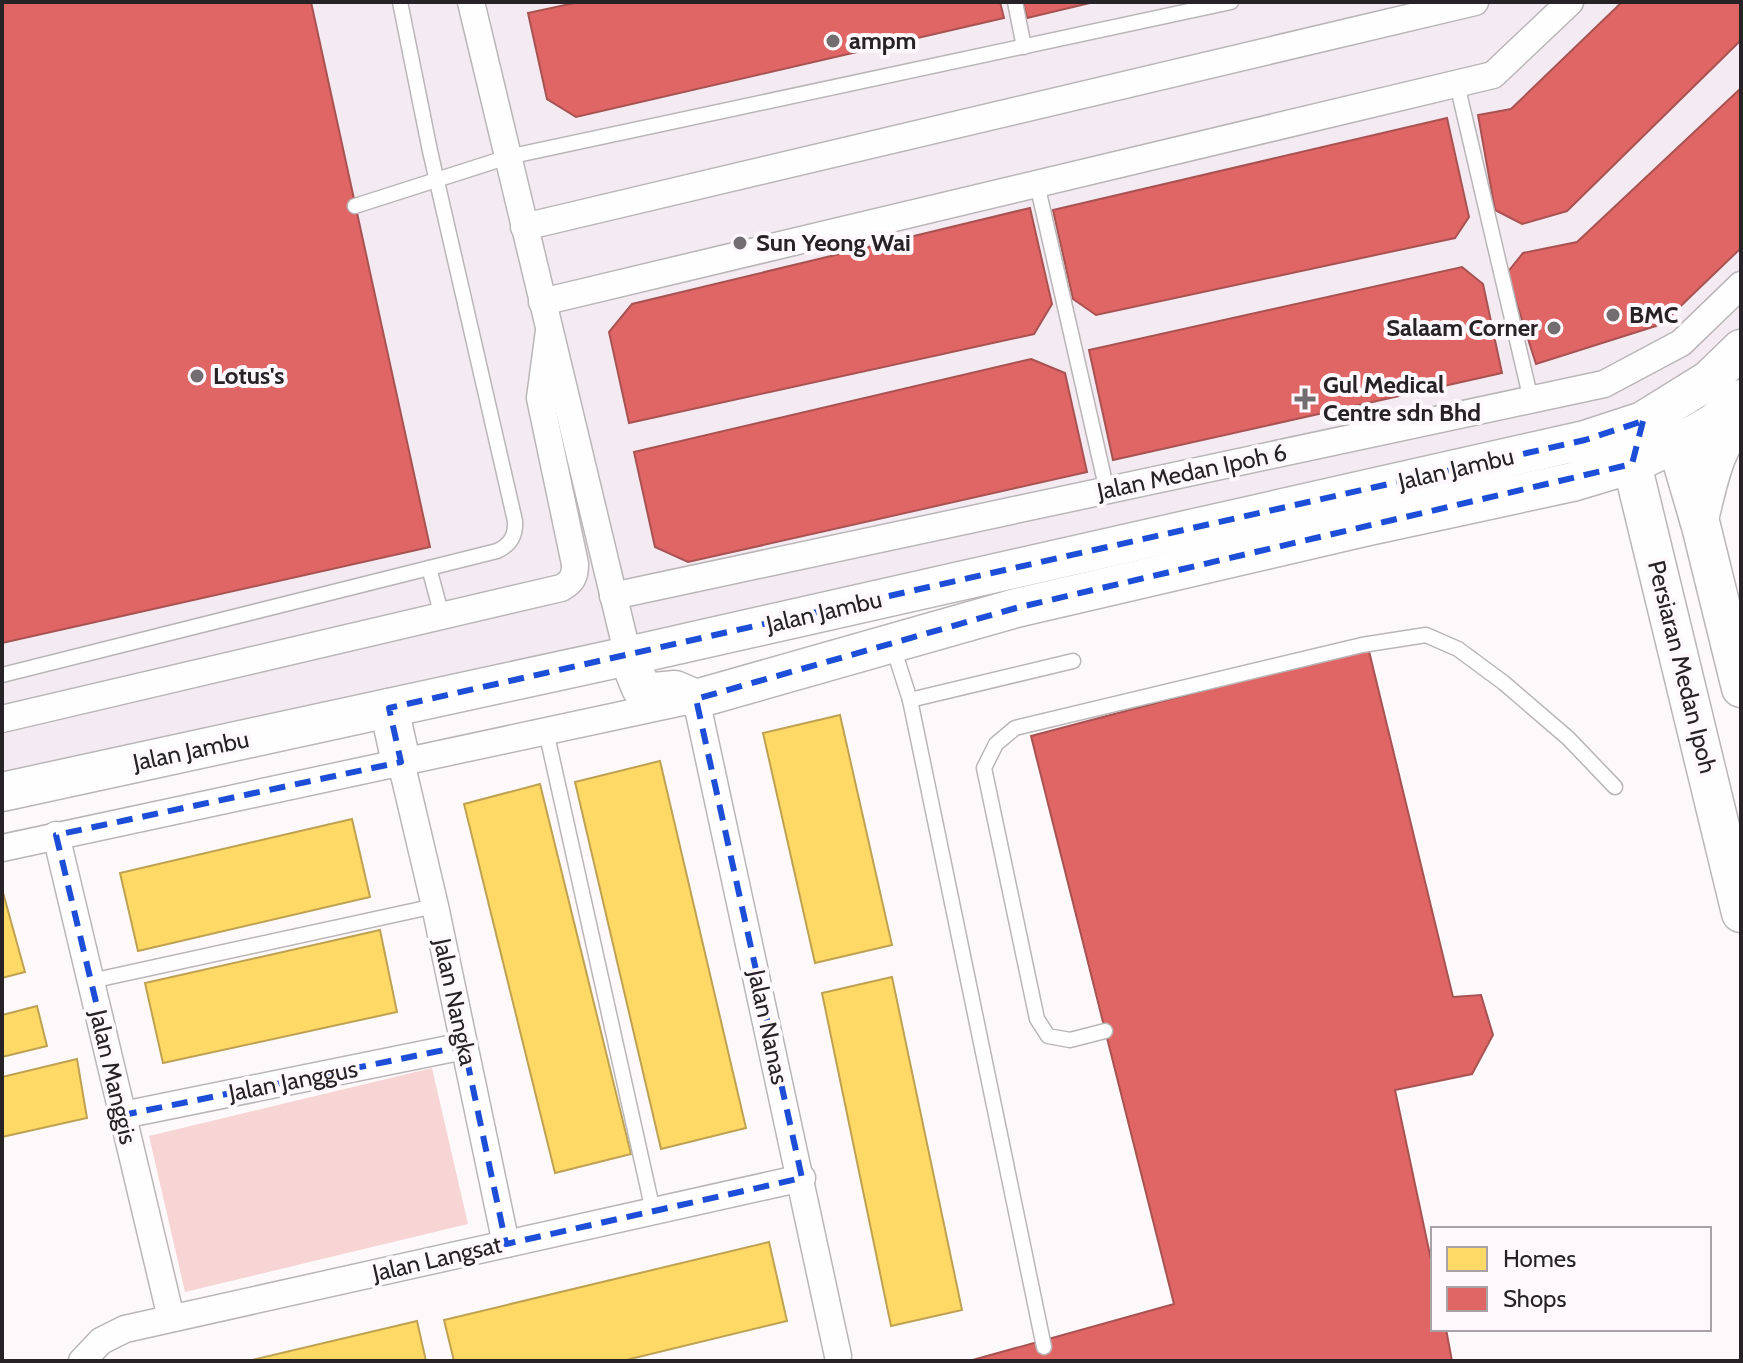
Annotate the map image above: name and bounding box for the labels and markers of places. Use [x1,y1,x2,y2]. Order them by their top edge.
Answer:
place label: ampm [849,26,916,55]
marker: ampm [824,32,842,50]
place label: Sun Yeong Wai [756,228,911,257]
marker: Sun Yeong Wai [731,234,749,252]
place label: BMC [1629,300,1679,329]
marker: BMC [1604,306,1622,324]
place label: Salaam Corner [1386,313,1538,342]
marker: Salaam Corner [1545,319,1563,337]
place label: Lotus's [213,361,284,390]
marker: Lotus's [188,367,206,385]
place label: Gul Medical Centre sdn Bhd [1323,370,1481,427]
marker: Gul Medical Centre sdn Bhd [1294,388,1316,410]

